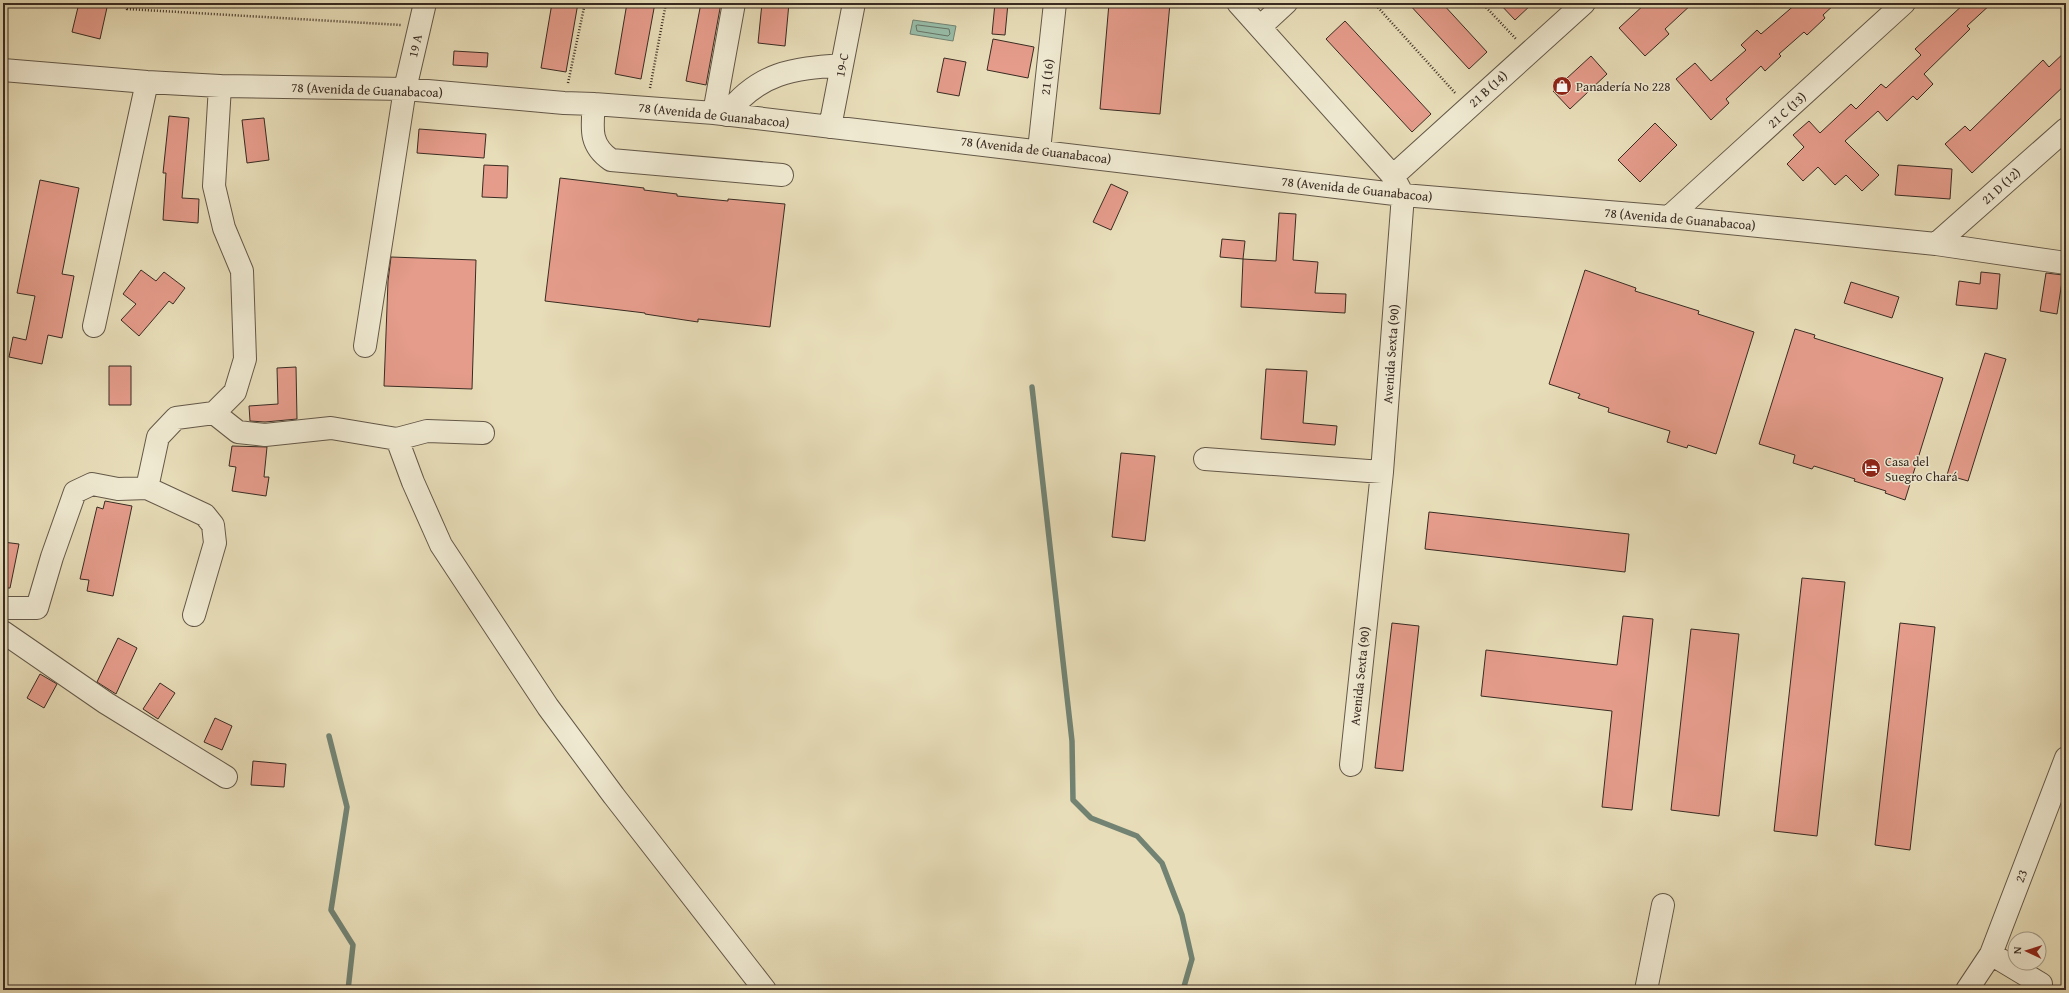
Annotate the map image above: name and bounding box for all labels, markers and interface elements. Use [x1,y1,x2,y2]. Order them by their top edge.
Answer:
street label: 19 A [403,32,427,59]
street label: 19-C [830,51,854,79]
street label: 21 (16) [1036,58,1058,96]
street label: 21 B (14) [1464,66,1512,112]
shop icon: Panadería No 228 [1551,75,1573,97]
place label: Panadería No 228 [1576,77,1670,96]
street label: 78 (Avenida de Guanabacoa) [291,78,443,102]
street label: 21 C (13) [1763,87,1811,133]
street label: 78 (Avenida de Guanabacoa) [638,98,790,132]
street label: 78 (Avenida de Guanabacoa) [960,131,1112,169]
street label: 21 D (12) [1977,163,2025,209]
street label: 78 (Avenida de Guanabacoa) [1281,172,1433,206]
street label: 78 (Avenida de Guanabacoa) [1604,203,1756,235]
street label: Avenida Sexta (90) [1378,304,1404,404]
place label: Casa del Suegro Chará [1885,452,1958,486]
hotel icon: Casa del Suegro Chará [1860,457,1882,479]
street label: Avenida Sexta (90) [1345,625,1375,727]
street label: 23 [2010,867,2032,885]
north arrow [2007,931,2047,971]
text: N [2009,945,2025,955]

